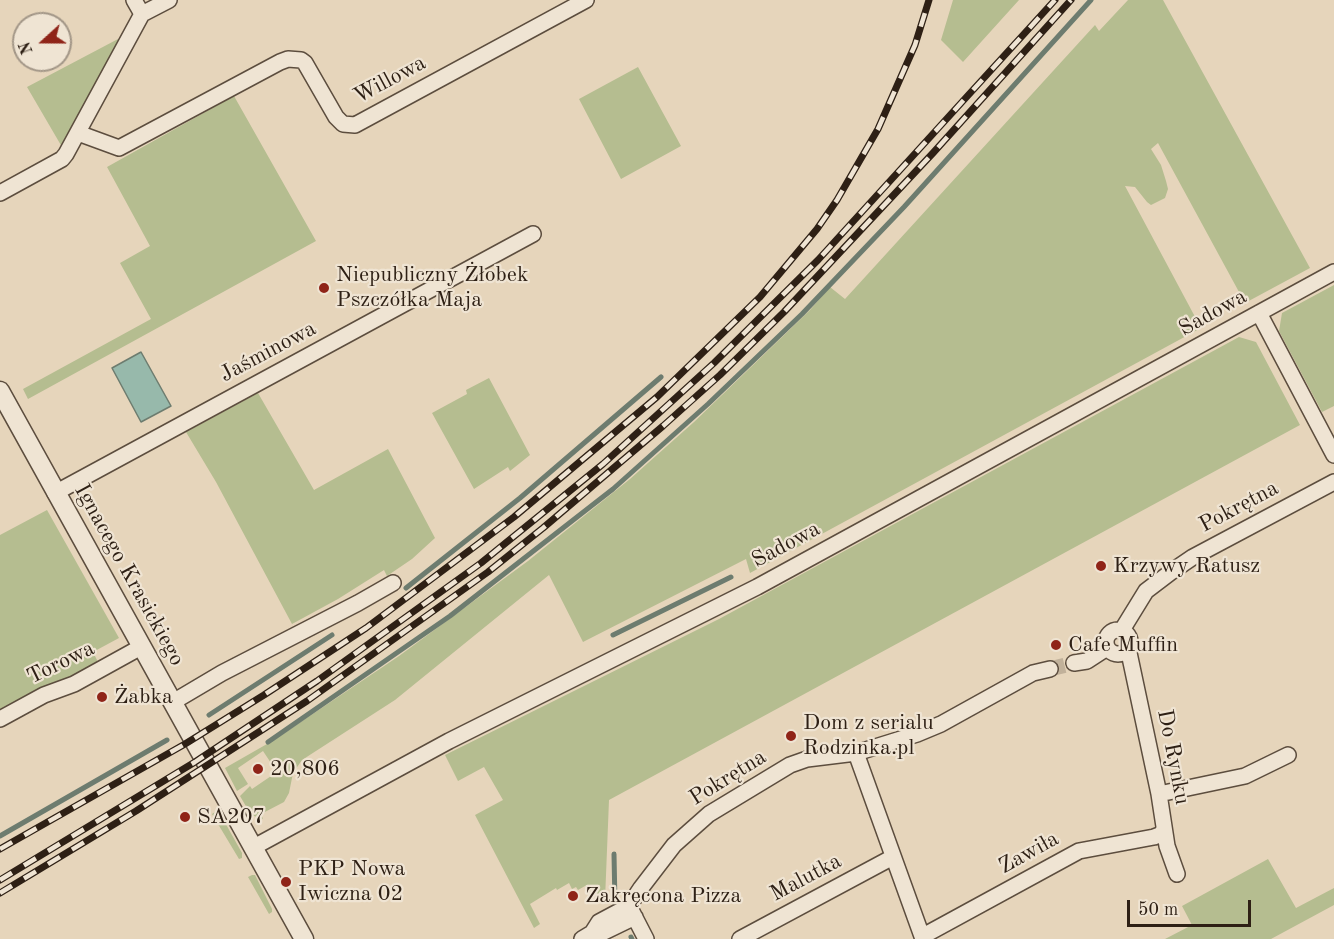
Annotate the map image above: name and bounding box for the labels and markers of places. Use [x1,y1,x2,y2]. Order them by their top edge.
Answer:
place label: Niepubliczny Żłobek Pszczółka Maja [336,262,528,314]
marker: Niepubliczny Żłobek Pszczółka Maja [317,281,331,295]
place label: Krzywy Ratusz [1113,553,1260,579]
marker: Krzywy Ratusz [1094,559,1108,573]
place label: Cafe Muffin [1068,632,1178,658]
marker: Cafe Muffin [1049,638,1063,652]
place label: Żabka [114,684,173,710]
marker: Żabka [95,690,109,704]
place label: Dom z serialu Rodzinka.pl [803,710,934,762]
marker: Dom z serialu Rodzinka.pl [784,729,798,743]
place label: 20,806 [270,756,340,782]
marker: 20,806 [251,762,265,776]
place label: SA207 [197,804,265,830]
marker: SA207 [178,810,192,824]
place label: PKP Nowa Iwiczna 02 [298,856,405,908]
marker: PKP Nowa Iwiczna 02 [279,875,293,889]
place label: Zakręcona Pizza [585,883,741,909]
marker: Zakręcona Pizza [566,889,580,903]

